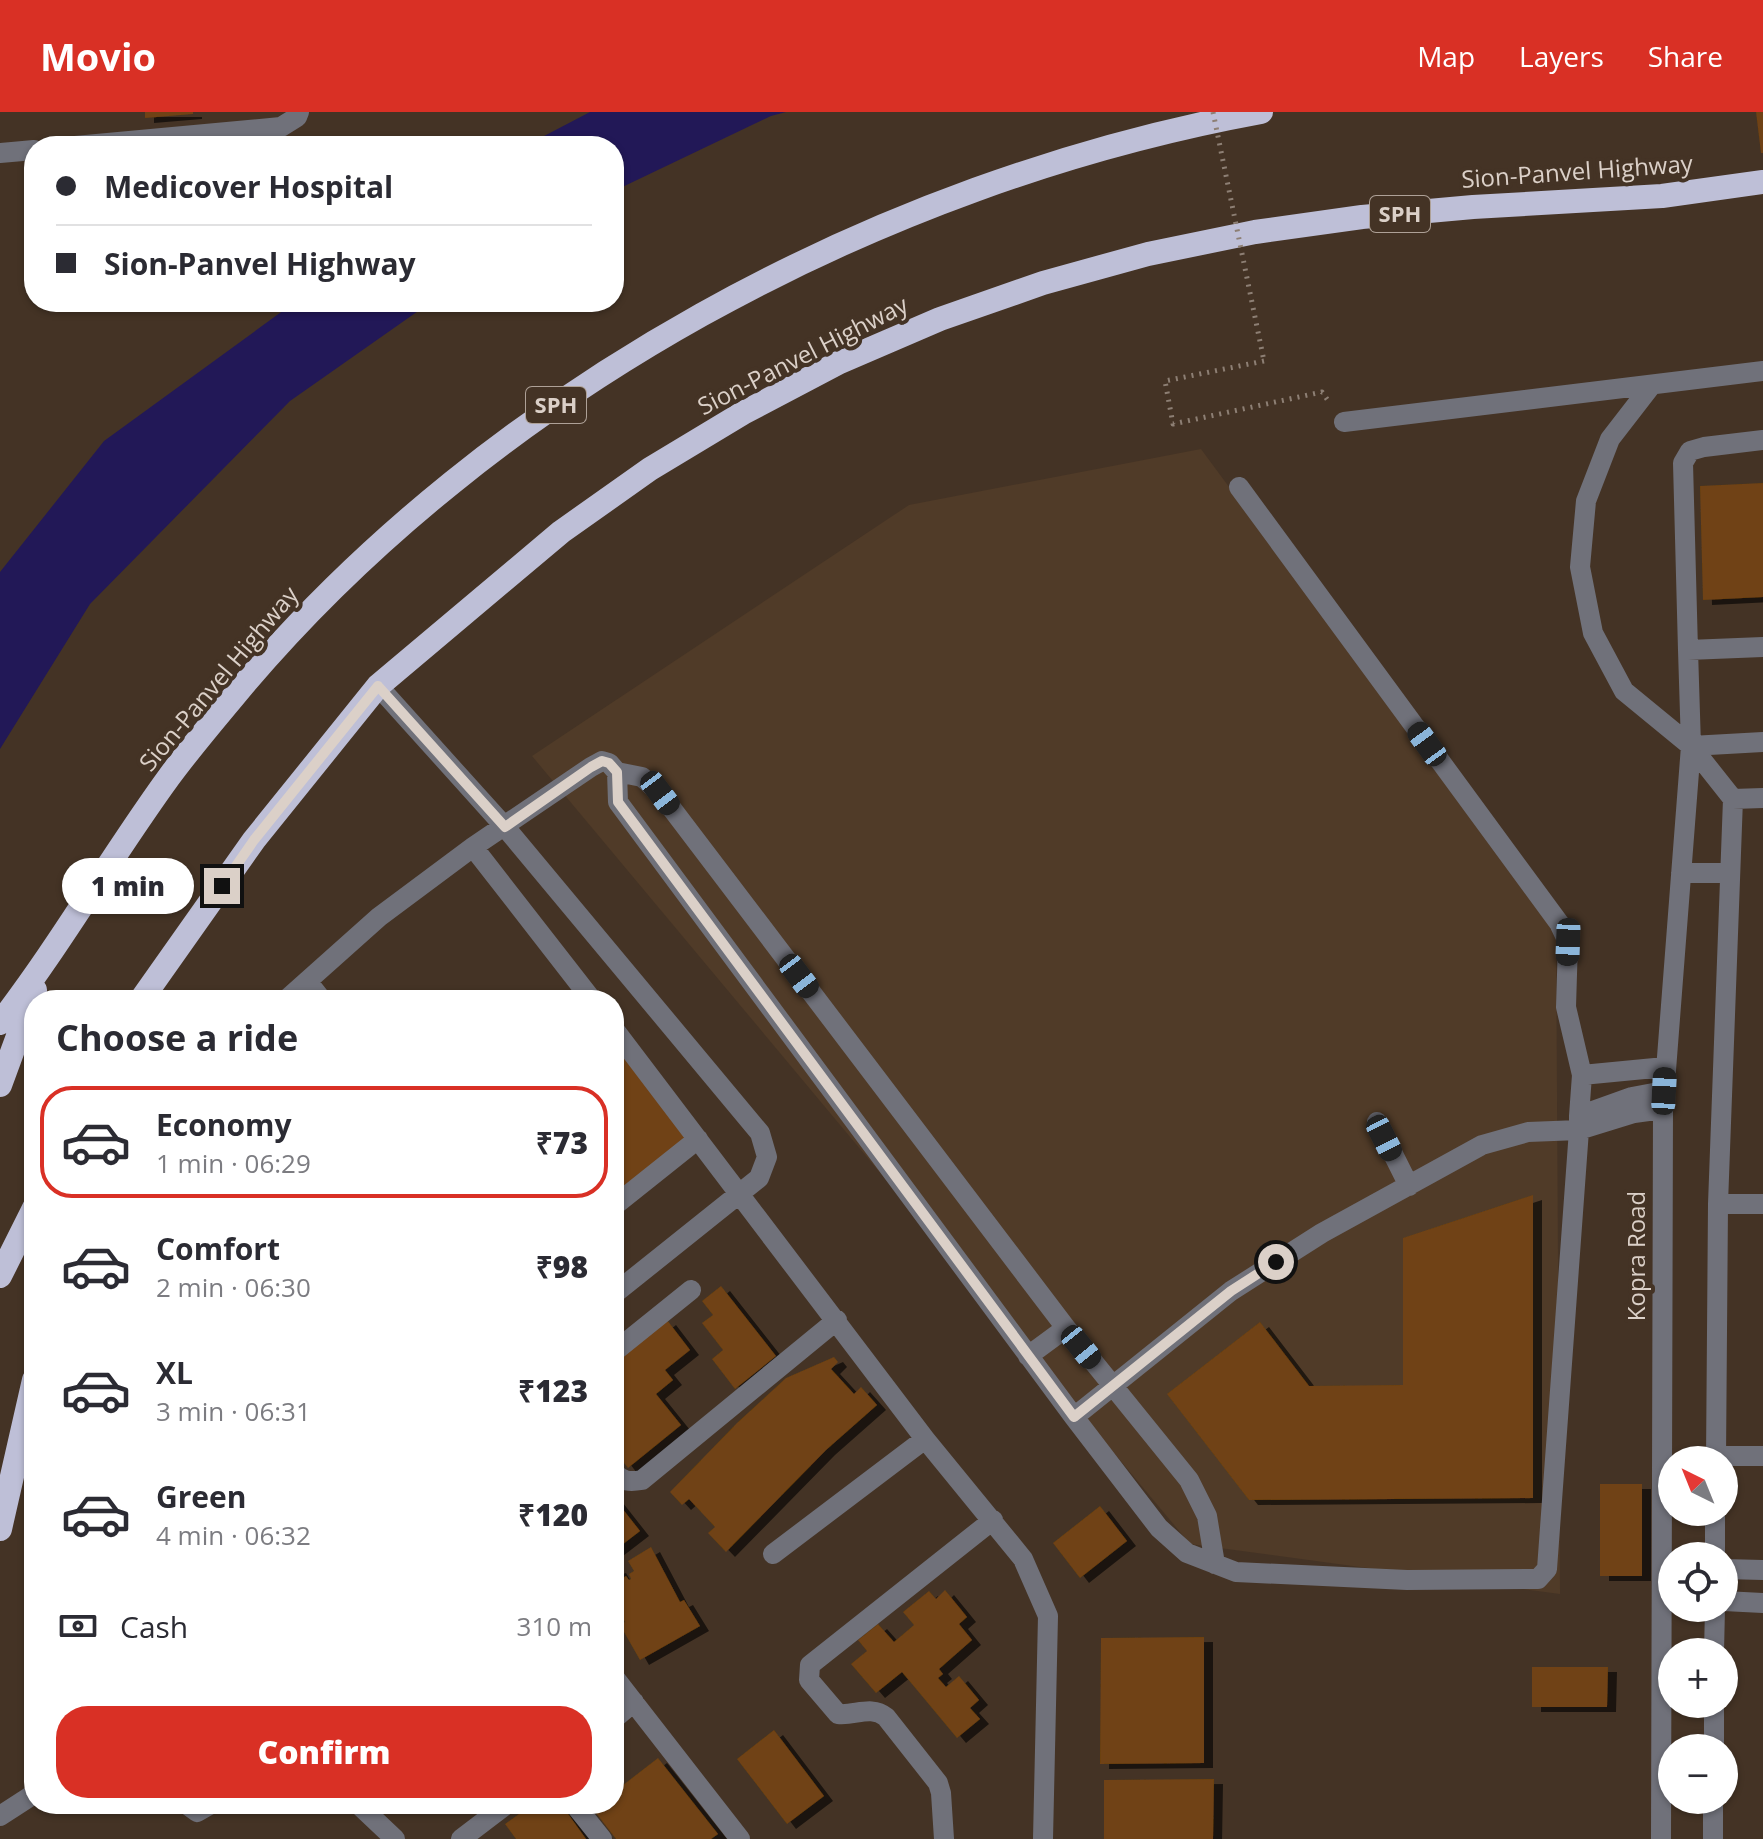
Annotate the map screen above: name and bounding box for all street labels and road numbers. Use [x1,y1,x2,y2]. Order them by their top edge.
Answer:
street label: Sion-Panvel Highway [1460,146,1695,195]
road number: SPH [1370,196,1430,232]
street label: Sion-Panvel Highway [692,287,914,422]
road number: SPH [526,387,586,423]
street label: Sion-Panvel Highway [131,578,306,777]
street label: Kopra Road [1619,1191,1652,1321]

